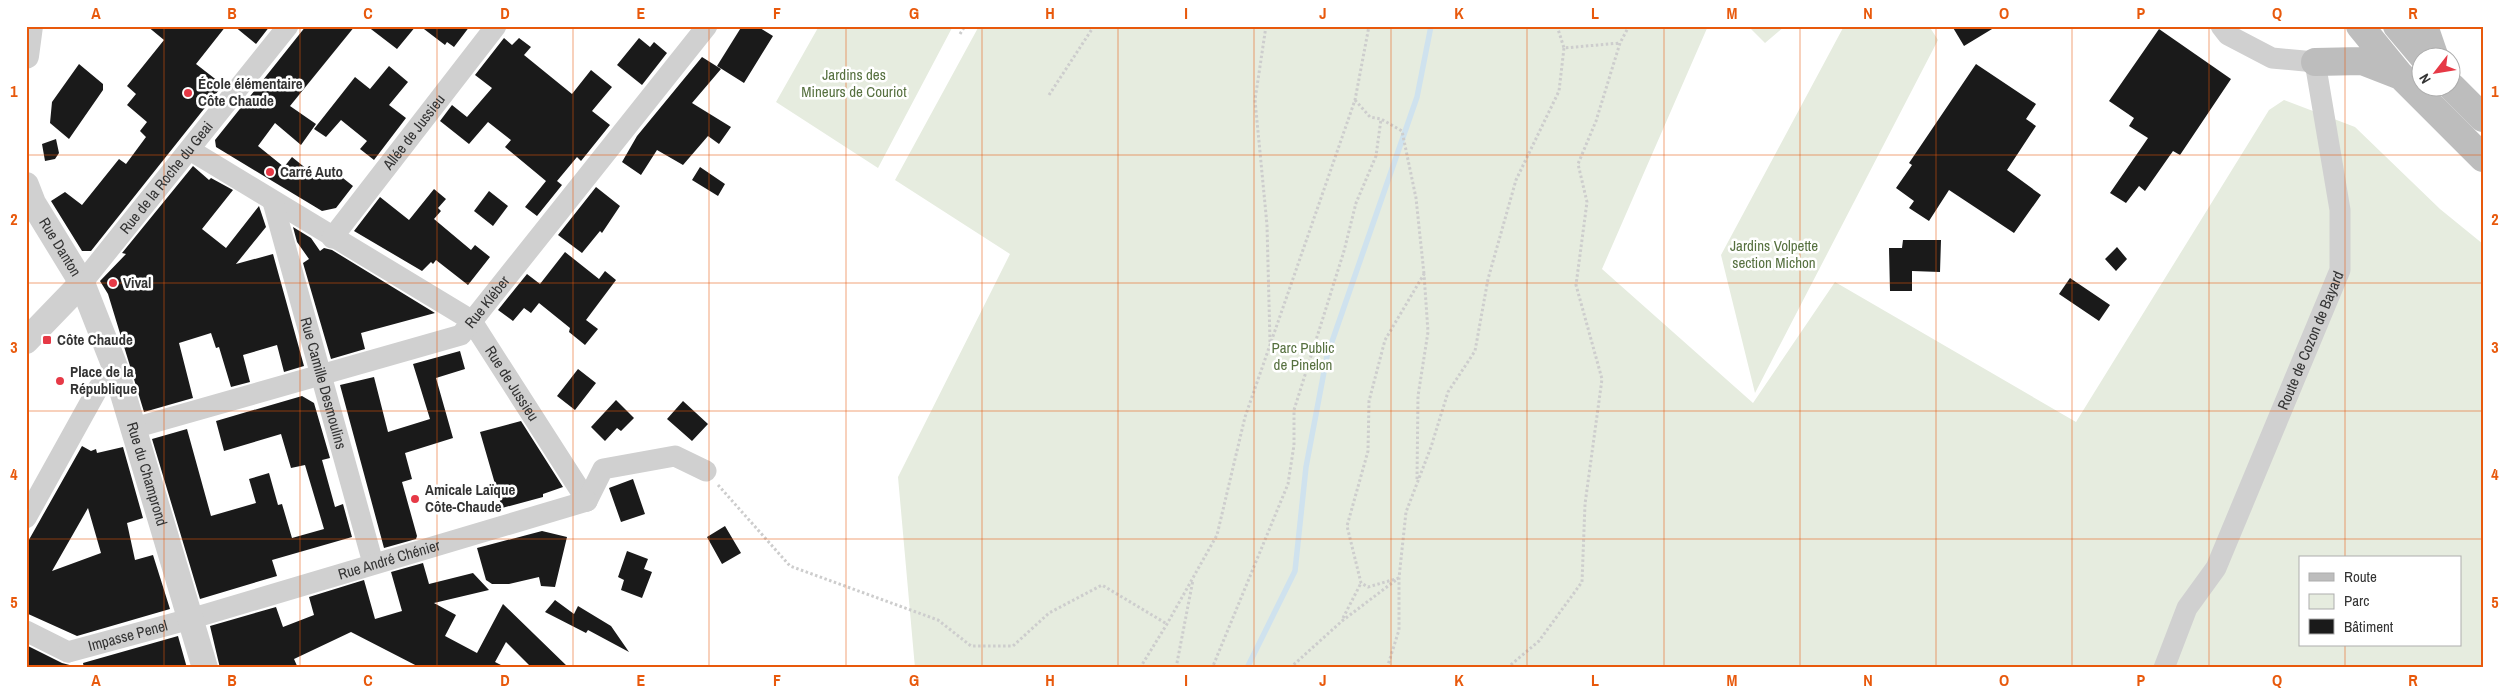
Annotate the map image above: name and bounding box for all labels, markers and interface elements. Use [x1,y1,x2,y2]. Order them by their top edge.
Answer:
text: A [91,2,101,24]
text: B [227,2,237,24]
text: C [363,2,373,24]
text: D [500,2,510,24]
text: E [637,2,646,24]
text: F [773,2,781,24]
text: G [909,2,919,24]
text: H [1045,2,1055,24]
text: I [1184,2,1188,24]
text: J [1319,2,1327,24]
text: K [1454,2,1464,24]
text: L [1591,2,1599,24]
text: M [1727,2,1738,24]
text: N [1863,2,1873,24]
text: O [1999,2,2009,24]
text: P [2137,2,2146,24]
text: Q [2272,2,2282,24]
text: R [2408,2,2418,24]
north arrow [2412,48,2462,98]
park label: Jardins des Mineurs de Couriot [801,64,907,102]
text: N [2415,71,2435,87]
place label: École élémentaire Côte Chaude [198,73,303,111]
text: 1 [10,80,18,102]
text: 1 [2491,80,2499,102]
marker: École élémentaire Côte Chaude [182,87,194,99]
street label: Allée de Jussieu [377,90,450,175]
street label: Rue de la Roche du Geai [114,117,218,238]
place label: Carré Auto [280,161,343,182]
marker: Carré Auto [264,166,276,178]
text: 2 [10,208,18,230]
text: 2 [2491,208,2499,230]
street label: Rue Danton [34,213,87,280]
park label: Jardins Volpette section Michon [1730,235,1818,273]
street label: Route de Cozon de Bayard [2272,268,2348,413]
street label: Rue Kléber [459,271,514,332]
place label: Vival [123,272,152,293]
marker: Vival [107,277,119,289]
street label: Rue Camille Desmoulins [295,315,352,451]
place label: Côte Chaude [57,329,133,350]
marker: Côte Chaude [41,334,53,346]
text: 3 [10,336,18,358]
text: 3 [2491,336,2499,358]
park label: Parc Public de Pinelon [1272,337,1334,375]
street label: Rue de Jussieu [480,342,544,425]
place label: Place de la République [70,361,137,399]
marker: Place de la République [54,375,66,387]
street label: Rue du Champrond [122,419,173,528]
text: 4 [10,463,18,485]
text: 4 [2491,463,2499,485]
place label: Amicale Laïque Côte-Chaude [425,479,515,517]
marker: Amicale Laïque Côte-Chaude [409,493,421,505]
street label: Rue André Chénier [335,534,442,584]
legend [2299,556,2462,646]
text: Route [2344,566,2377,587]
text: Parc [2344,590,2369,611]
text: 5 [10,591,18,613]
text: 5 [2491,591,2499,613]
street label: Impasse Penel [86,615,170,656]
text: Bâtiment [2344,616,2394,637]
text: A [91,669,101,691]
text: B [227,669,237,691]
text: C [363,669,373,691]
text: D [500,669,510,691]
text: E [637,669,646,691]
text: F [773,669,781,691]
text: G [909,669,919,691]
text: H [1045,669,1055,691]
text: I [1184,669,1188,691]
text: J [1319,669,1327,691]
text: K [1454,669,1464,691]
text: L [1591,669,1599,691]
text: M [1727,669,1738,691]
text: N [1863,669,1873,691]
text: O [1999,669,2009,691]
text: P [2137,669,2146,691]
text: Q [2272,669,2282,691]
text: R [2408,669,2418,691]

